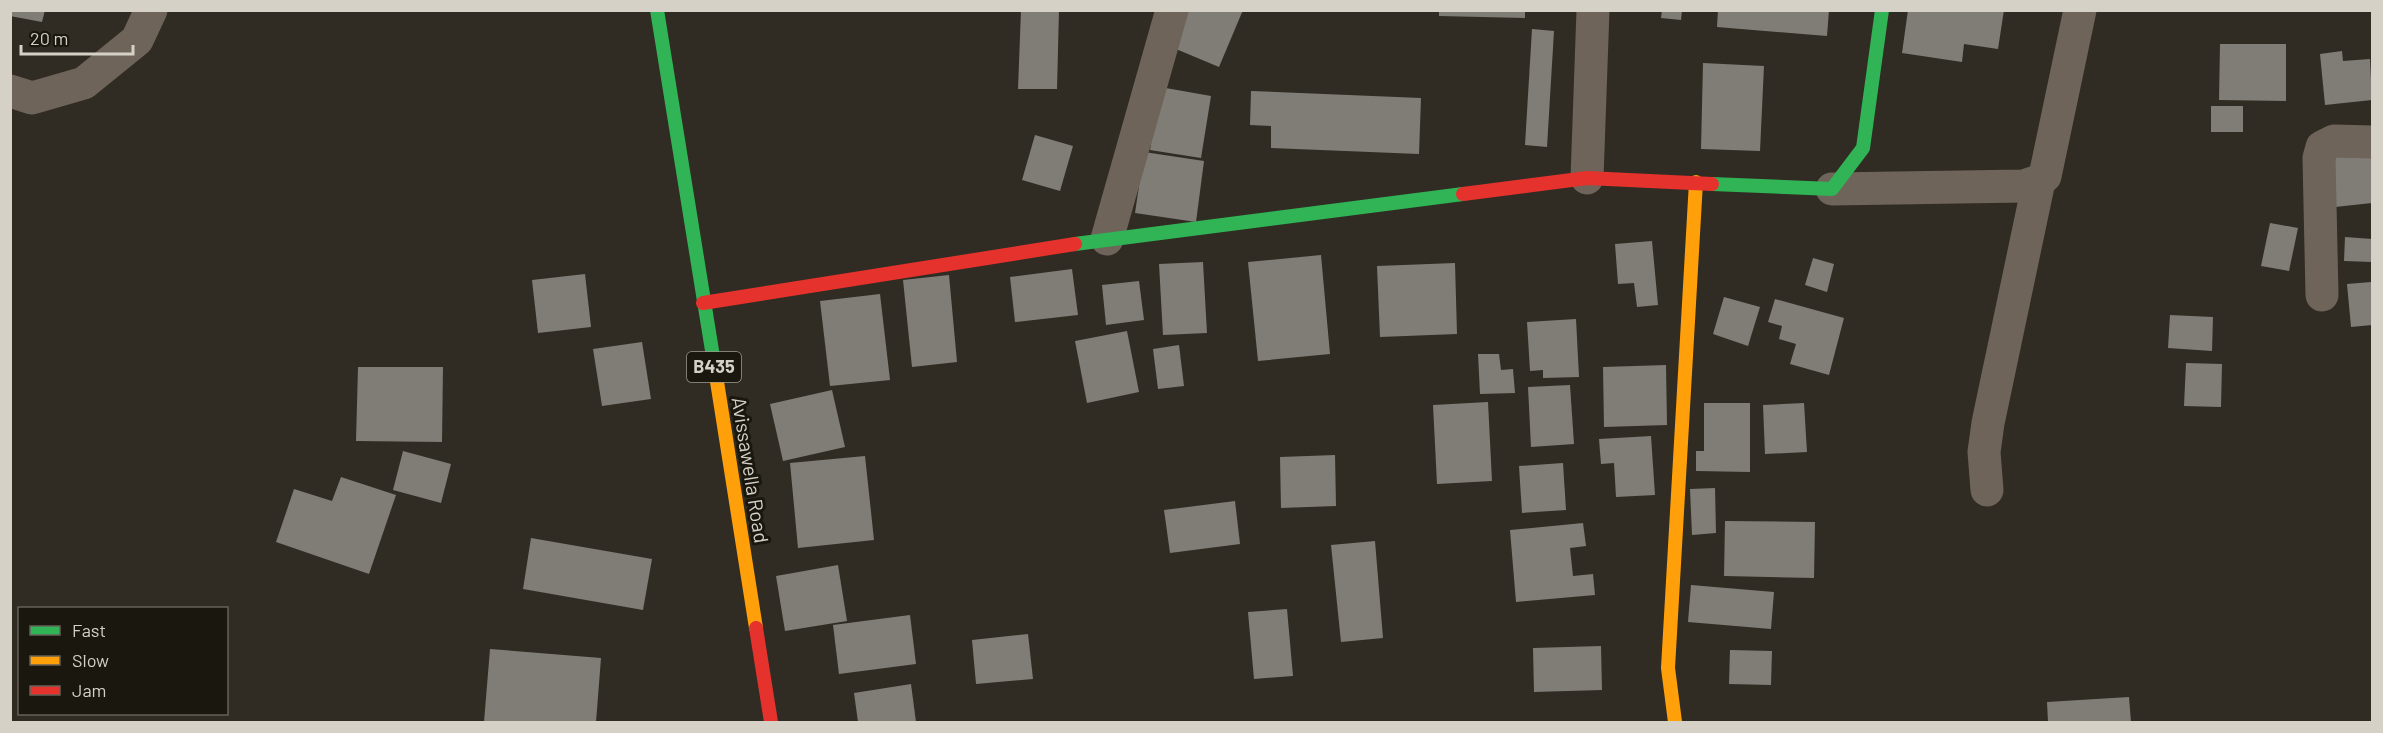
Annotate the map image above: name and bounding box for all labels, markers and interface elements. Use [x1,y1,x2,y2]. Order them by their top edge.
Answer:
scale bar [21,18,134,56]
text: 20 m [30,27,68,49]
road number: B435 [687,352,741,382]
street label: Avissawella Road [728,395,774,545]
legend [18,607,228,715]
text: Fast [72,619,106,641]
text: Slow [72,649,109,671]
text: Jam [72,679,106,701]

